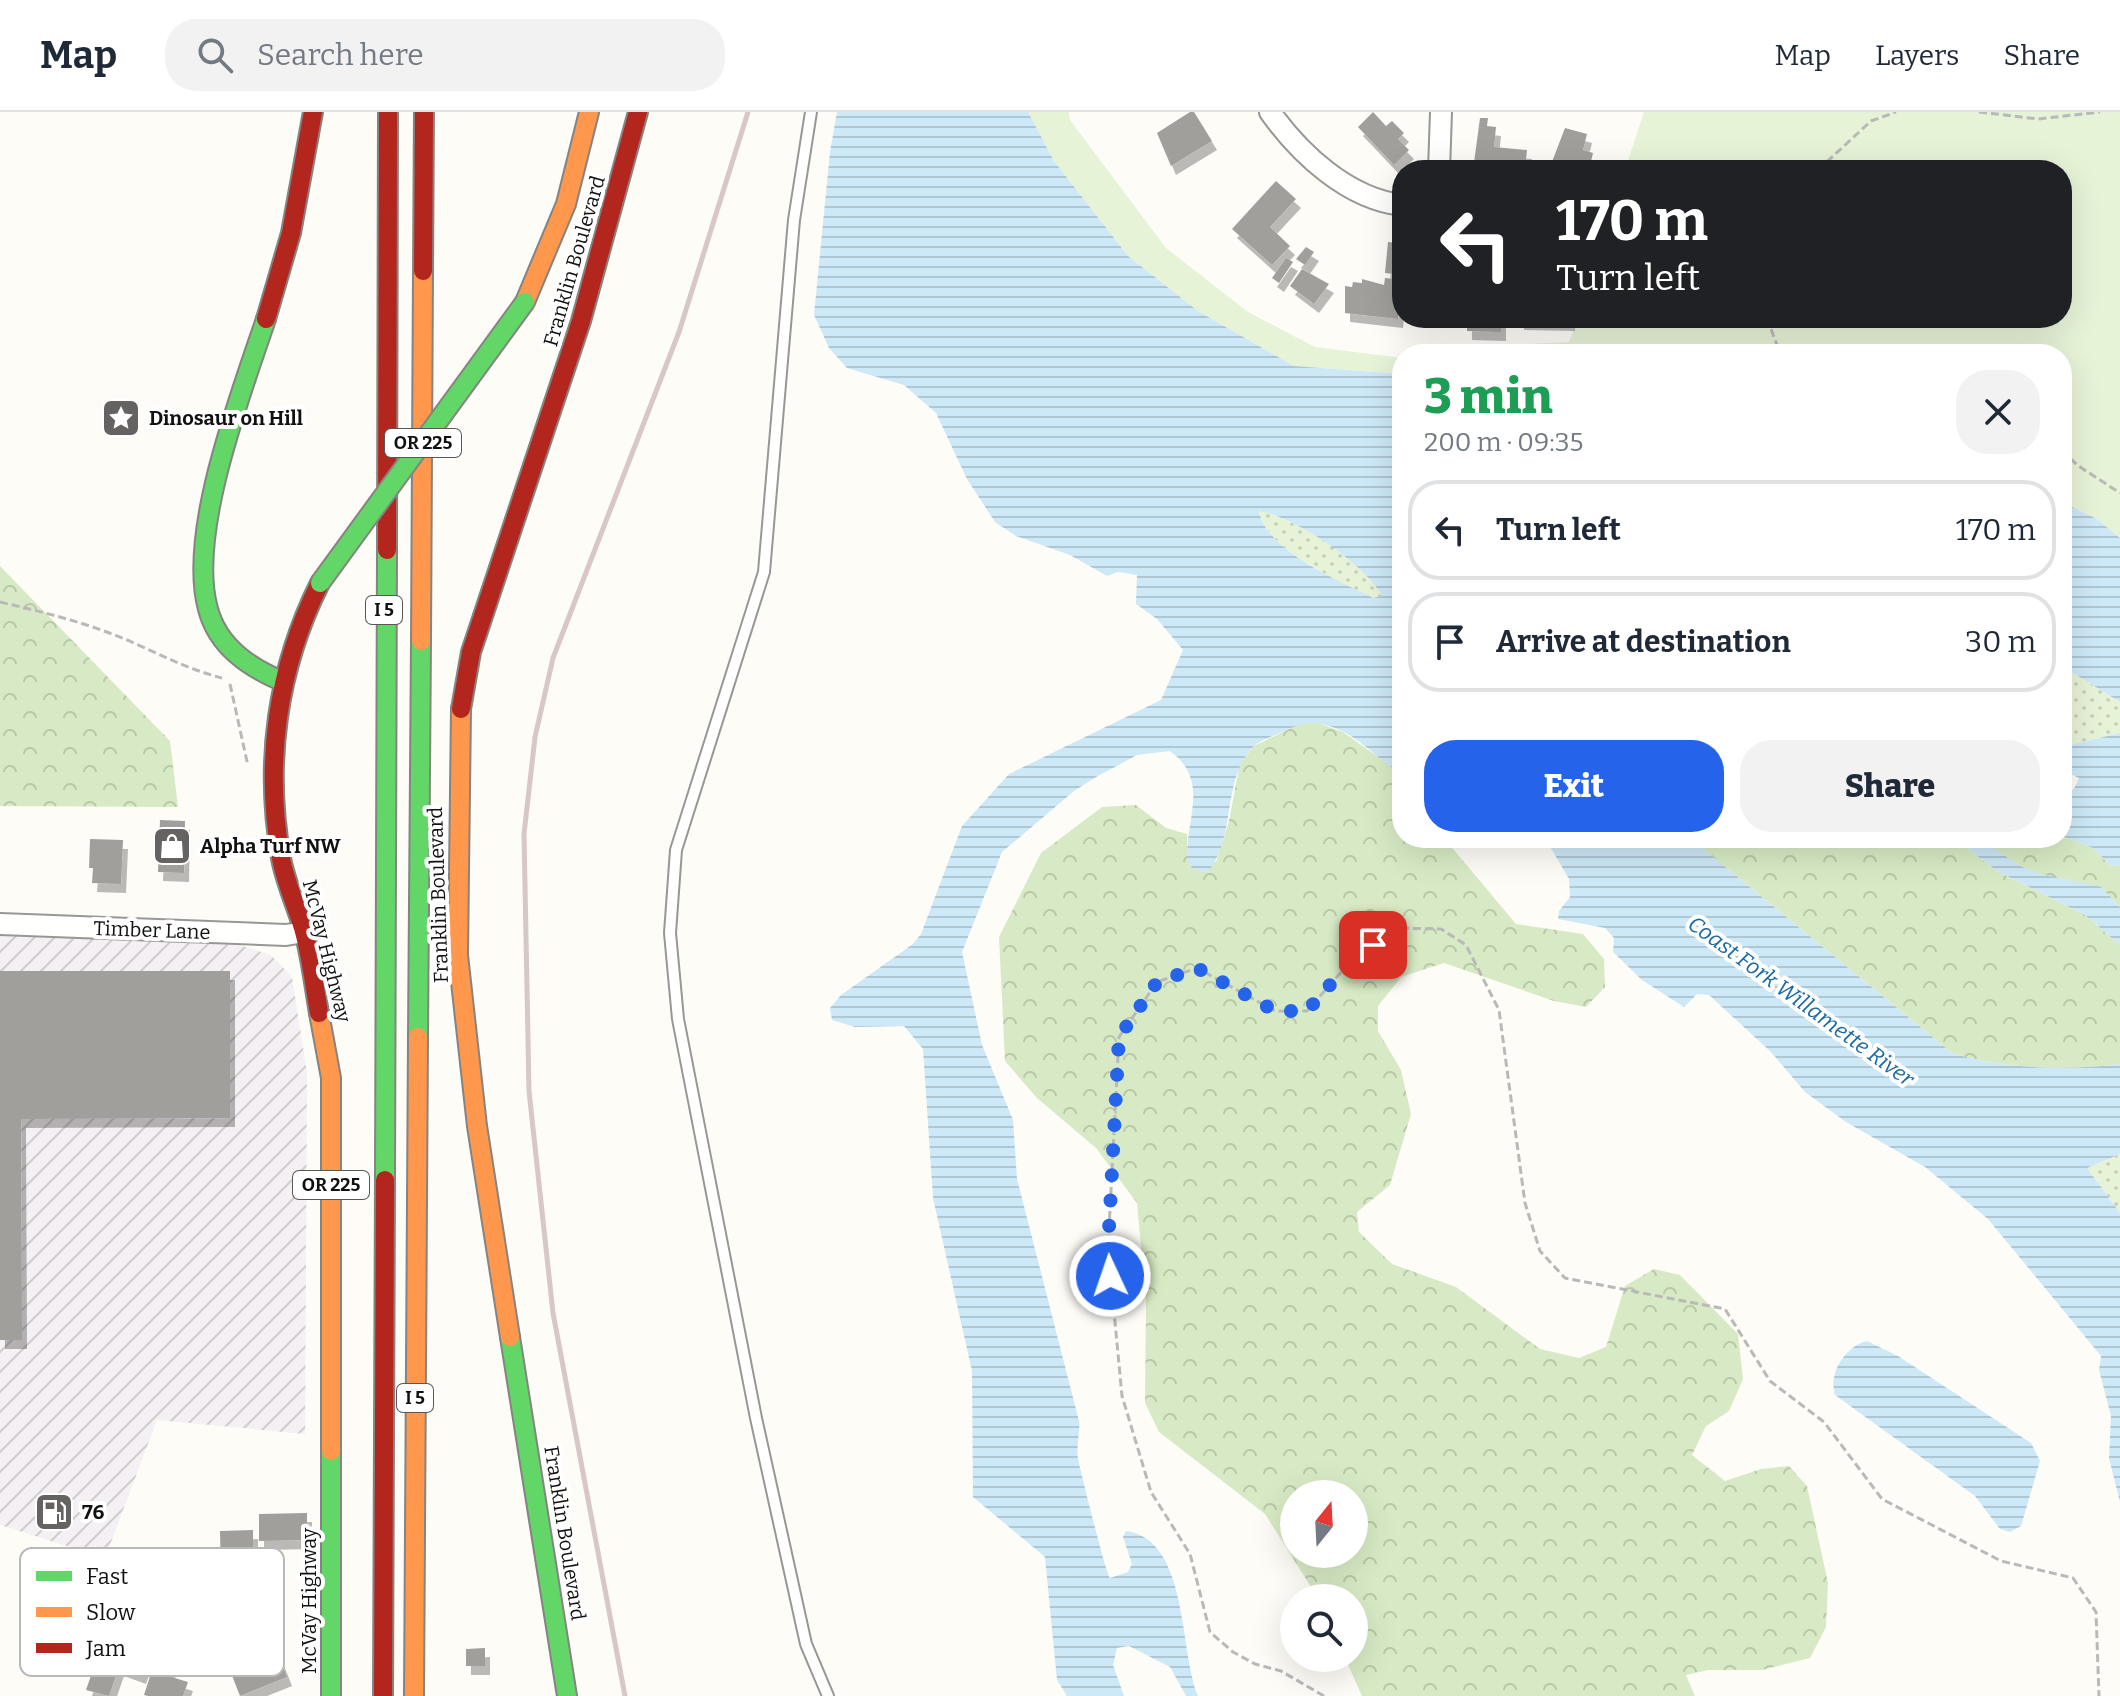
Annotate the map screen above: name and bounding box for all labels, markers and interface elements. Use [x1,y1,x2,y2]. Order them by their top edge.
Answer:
search box [165,19,725,91]
text: Map [40,32,117,78]
icon: search [193,33,237,77]
text: Search here [257,37,424,73]
text: Map [1774,39,1831,72]
text: Layers [1875,39,1959,72]
text: Share [2003,39,2080,72]
street label: Franklin Boulevard [538,173,610,349]
text: 170 m [1556,188,1708,255]
icon: left [1424,192,1528,296]
text: Turn left [1556,256,1700,300]
text: 3 min [1424,368,1553,426]
button: close [1956,370,2040,454]
place icon: Dinosaur on Hill [100,397,142,439]
place label: Dinosaur on Hill [149,406,303,430]
text: 200 m · 09:35 [1424,427,1583,458]
road number: OR 225 [385,429,461,457]
icon: left [1428,508,1472,552]
text: Turn left [1496,512,1621,548]
text: 170 m [1956,512,2036,548]
road number: I 5 [366,596,402,624]
icon: arrive [1428,620,1472,664]
text: Arrive at destination [1496,624,1791,660]
text: 30 m [1965,624,2036,660]
button: Exit [1424,740,1724,832]
button: Share [1740,740,2040,832]
street label: Franklin Boulevard [423,806,453,984]
shop icon: Alpha Turf NW [151,825,193,867]
place label: Alpha Turf NW [200,834,341,858]
street label: McVay Highway [298,877,356,1025]
water label: Coast Fork Willamette River [1683,910,1920,1093]
pin [1339,911,1407,979]
street label: Timber Lane [93,916,211,944]
icon: arrive [1351,923,1395,967]
road number: OR 225 [293,1171,369,1199]
position arrow [1068,1234,1152,1318]
road number: I 5 [397,1384,433,1412]
street label: Franklin Boulevard [539,1444,591,1622]
north arrow [1280,1480,1368,1568]
map controls [1280,1480,1368,1672]
fuel station icon: 76 [33,1491,75,1533]
place label: 76 [82,1500,105,1524]
street label: McVay Highway [297,1528,321,1674]
legend [20,1548,284,1676]
text: Fast [86,1563,128,1590]
button: search [1280,1584,1368,1672]
text: Slow [86,1599,136,1626]
text: Jam [85,1635,126,1662]

